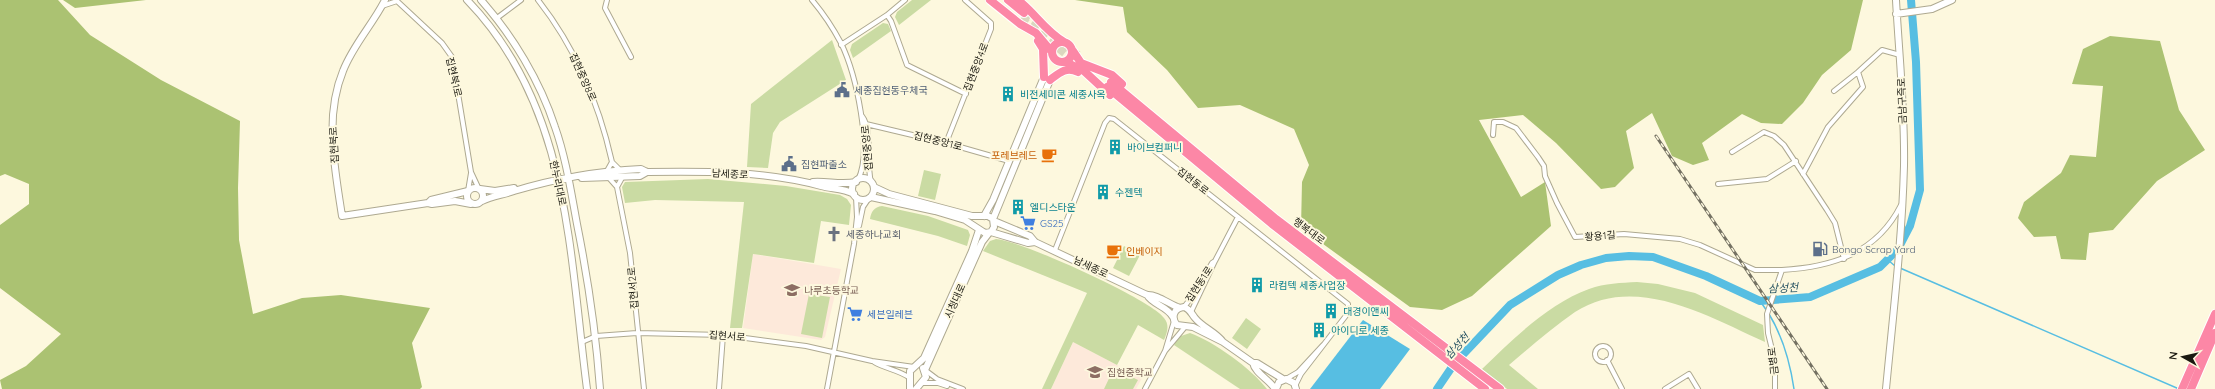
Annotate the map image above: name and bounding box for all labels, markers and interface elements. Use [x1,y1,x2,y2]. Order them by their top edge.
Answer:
street label: 집현중앙4로 [961,41,991,93]
street label: 집현중앙8로 [567,51,599,103]
street label: 집현북1로 [443,56,465,98]
street label: 금남구즉로 [1895,78,1909,124]
public building icon: 세종집현동우체국 [833,81,851,99]
place label: 세종집현동우체국 [854,84,928,97]
building icon: 비전세미콘 세종사옥 [999,85,1017,103]
place label: 비전세미콘 세종사옥 [1020,88,1106,101]
street label: 집현중앙로 [859,125,875,171]
street label: 집현북로 [327,126,341,164]
street label: 집현중앙1로 [912,129,964,153]
building icon: 바이브컴퍼니 [1106,138,1124,156]
place label: 바이브컴퍼니 [1127,141,1182,154]
cafe icon: 포레브레드 [1040,146,1058,164]
place label: 포레브레드 [991,149,1037,162]
public building icon: 집현파출소 [780,155,798,173]
place label: 집현파출소 [801,158,847,171]
street label: 한누리대로 [547,159,569,207]
street label: 집현동로 [1174,165,1212,197]
street label: 남세종로 [711,167,749,181]
building icon: 수젠텍 [1094,183,1112,201]
place label: 수젠텍 [1115,186,1143,199]
building icon: 엘디스타운 [1009,198,1027,216]
place label: 엘디스타운 [1030,201,1076,214]
supermarket icon: GS25 [1019,214,1037,232]
street label: 행복대로 [1290,215,1328,247]
place label: GS25 [1040,217,1064,230]
church icon: 세종하나교회 [825,225,843,243]
place label: 세종하나교회 [846,228,901,241]
street label: 황용1길 [1584,228,1616,244]
fuel station icon: Bongo Scrap Yard [1811,240,1829,258]
cafe icon: 인베이지 [1105,242,1123,260]
place label: Bongo Scrap Yard [1832,243,1916,256]
place label: 인베이지 [1126,245,1163,258]
street label: 남세종로 [1072,253,1110,281]
street label: 집현동1로 [1183,263,1215,305]
street label: 집현서2로 [625,266,641,310]
building icon: 라컴텍 세종사업장 [1248,276,1266,294]
place label: 라컴텍 세종사업장 [1269,279,1345,292]
water label: 삼성천 [1767,280,1800,296]
school or university icon: 나루초등학교 [783,281,801,299]
street label: 시청대로 [942,282,968,320]
place label: 나루초등학교 [804,284,859,297]
building icon: 대경이앤씨 [1322,302,1340,320]
supermarket icon: 세븐일레븐 [846,305,864,323]
place label: 대경이앤씨 [1343,305,1389,318]
place label: 세븐일레븐 [867,308,913,321]
building icon: 아이디로 세종 [1310,321,1328,339]
place label: 아이디로 세종 [1331,324,1389,337]
street label: 집현서로 [708,328,746,344]
water label: 삼성천 [1442,329,1474,362]
north arrow [2163,337,2203,377]
street label: 금병로 [1765,347,1781,375]
text: N [2166,351,2181,361]
school or university icon: 집현중학교 [1086,363,1104,381]
place label: 집현중학교 [1107,366,1153,379]

